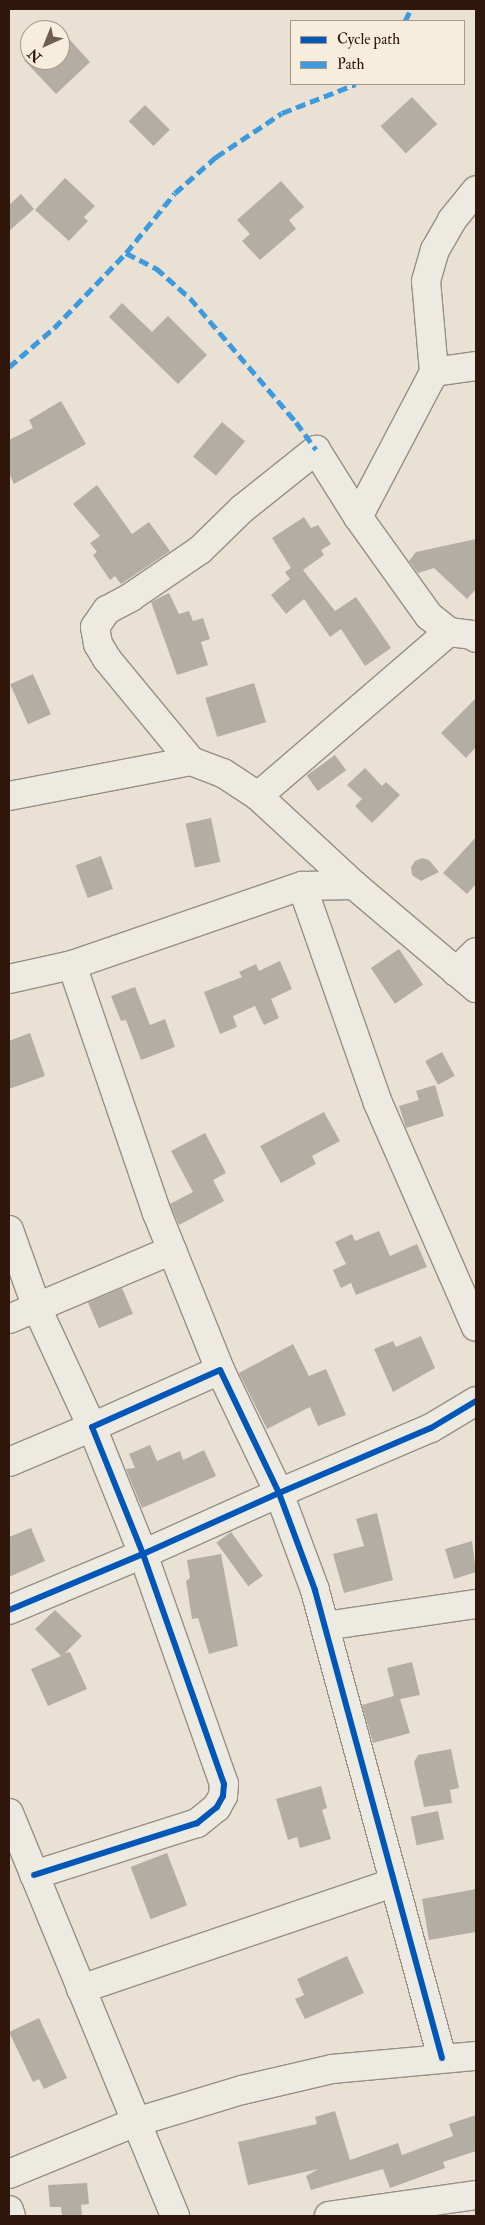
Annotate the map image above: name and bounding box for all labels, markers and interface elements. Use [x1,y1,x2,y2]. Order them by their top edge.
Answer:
north arrow [20,20,70,70]
legend [290,20,465,85]
text: Cycle path [337,30,400,49]
text: N [25,45,45,66]
text: Path [337,55,364,74]

